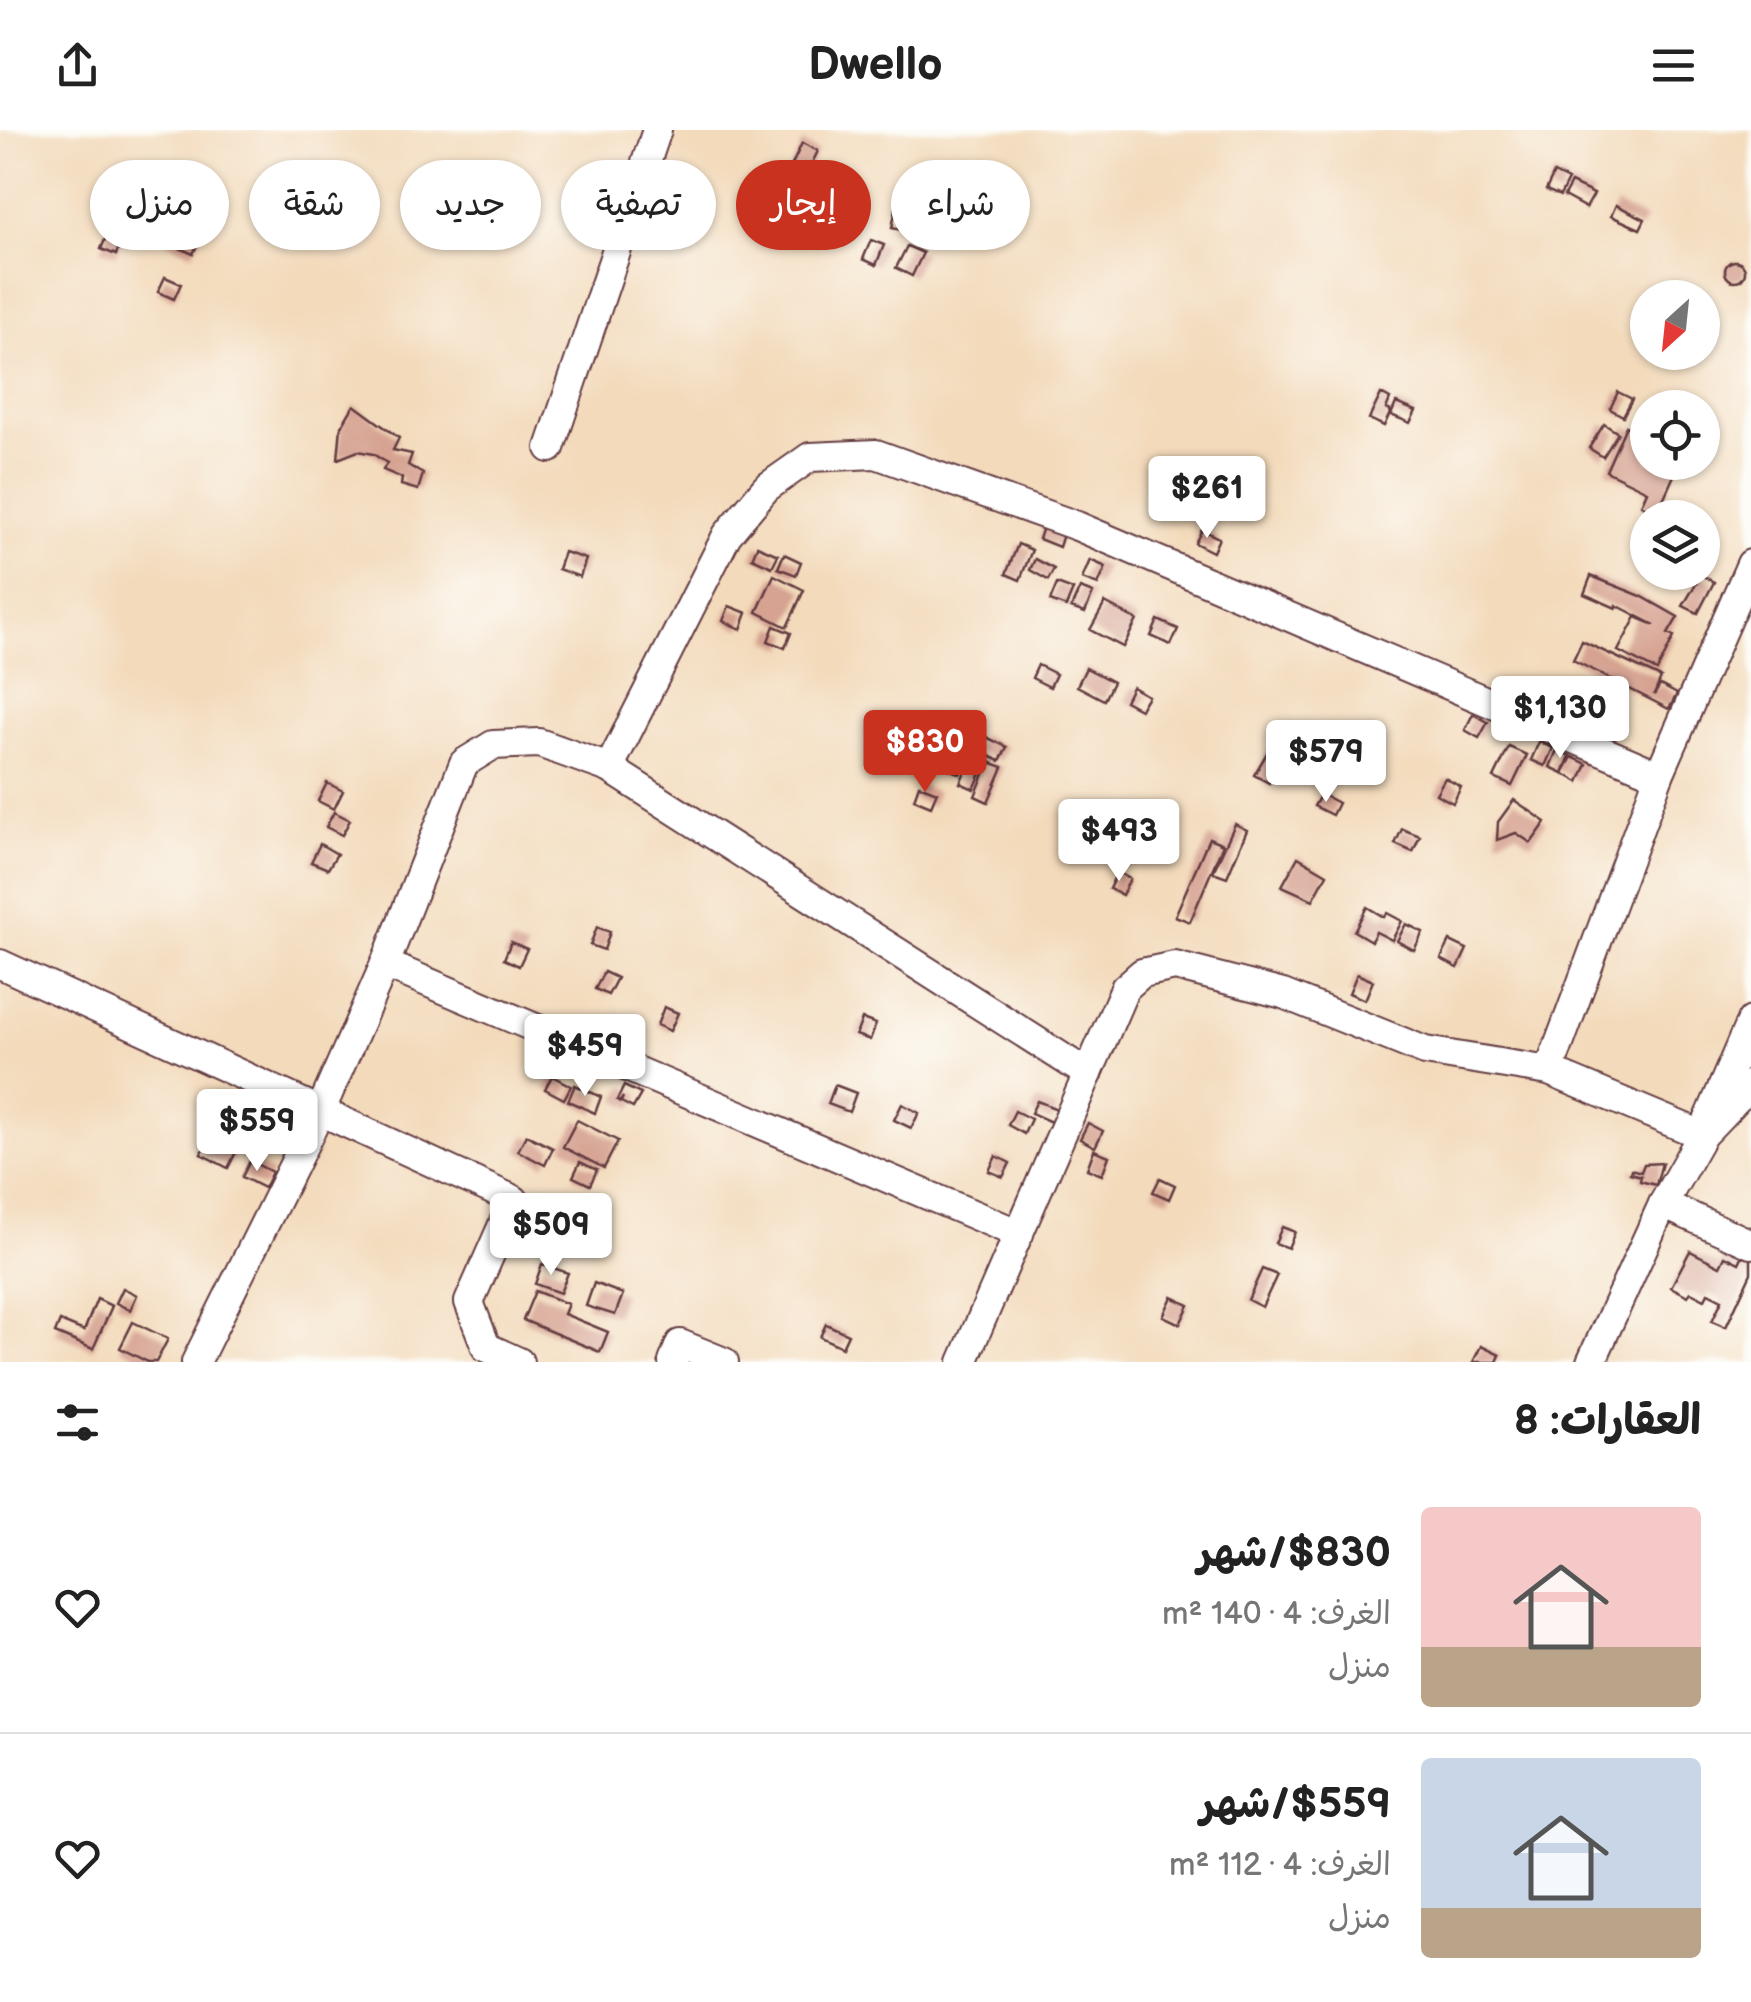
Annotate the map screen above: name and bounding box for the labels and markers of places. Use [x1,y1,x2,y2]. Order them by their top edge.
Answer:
pin: $261 [1148,456,1266,541]
pin: $1,130 [1479,676,1641,761]
pin: $830 [866,710,984,795]
pin: $579 [1267,720,1385,805]
pin: $493 [1060,799,1178,884]
pin: $459 [526,1014,644,1099]
pin: $559 [198,1089,316,1174]
pin: $509 [492,1193,610,1278]

